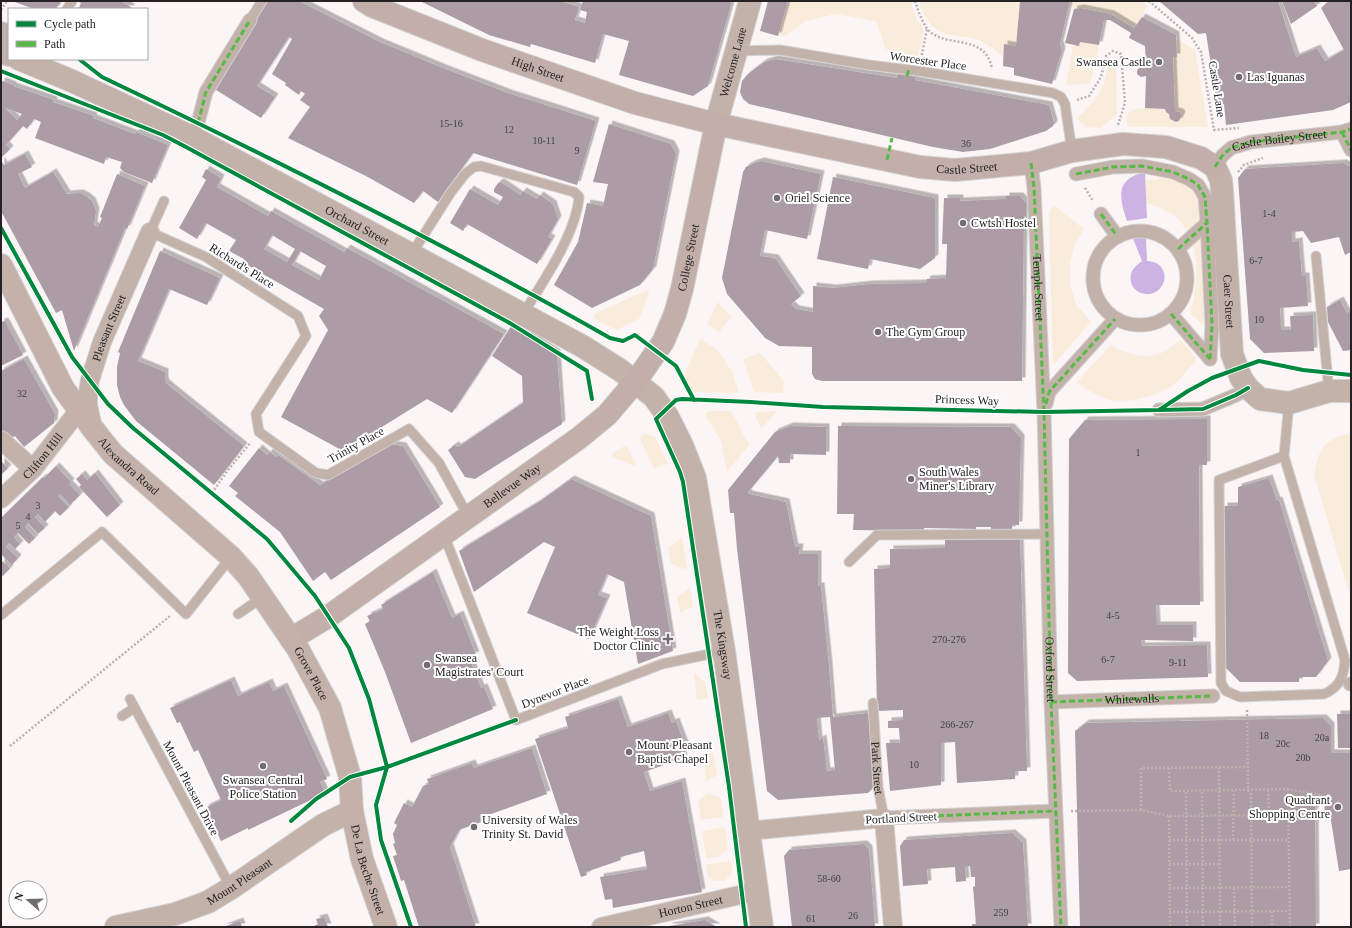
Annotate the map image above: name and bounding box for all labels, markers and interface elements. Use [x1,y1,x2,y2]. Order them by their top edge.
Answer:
legend [8,8,148,60]
text: Cycle path [44,17,96,31]
street label: Welcome Lane [717,26,749,99]
text: Path [44,37,65,51]
street label: Worcester Place [889,49,967,73]
street label: High Street [510,54,567,85]
place label: Swansea Castle [1076,55,1151,69]
marker: Swansea Castle [1154,57,1164,67]
street label: Castle Lane [1206,60,1228,118]
place label: Las Iguanas [1247,70,1305,84]
marker: Las Iguanas [1234,72,1244,82]
house number: 15-16 [439,118,463,129]
house number: 12 [504,124,514,135]
street label: Castle Bailey Street [1230,127,1328,154]
house number: 10-11 [533,135,555,146]
house number: 36 [961,138,971,149]
house number: 9 [575,145,580,156]
street label: Castle Street [936,159,999,177]
place label: Oriel Science [785,191,850,205]
marker: Oriel Science [772,193,782,203]
street label: Orchard Street [323,203,392,249]
house number: 1-4 [1262,208,1276,219]
place label: Cwtsh Hostel [971,216,1037,230]
marker: Cwtsh Hostel [958,218,968,228]
street label: College Street [675,222,702,293]
street label: Richard's Place [207,241,277,291]
street label: Temple Street [1030,254,1047,322]
house number: 6-7 [1249,255,1263,266]
street label: Caer Street [1220,274,1237,329]
street label: Pleasant Street [89,292,129,363]
house number: 10 [1254,314,1264,325]
place label: The Gym Group [886,325,965,339]
marker: The Gym Group [873,327,883,337]
house number: 32 [17,388,27,399]
street label: Princess Way [935,392,999,408]
street label: Trinity Place [326,424,386,466]
street label: Clifton Hill [20,429,66,482]
street label: Alexandra Road [95,434,162,498]
house number: 1 [1136,447,1141,458]
street label: Bellevue Way [481,461,543,511]
place label: South Wales Miner's Library [919,465,994,493]
marker: South Wales Miner's Library [906,474,916,484]
house number: 3 [36,500,41,511]
house number: 4 [26,511,31,522]
house number: 5 [16,520,21,531]
street label: The Kingsway [710,609,735,681]
house number: 4-5 [1106,610,1120,621]
place label: The Weight Loss Doctor Clinic [578,625,659,653]
marker: The Weight Loss Doctor Clinic [662,633,674,645]
house number: 270-276 [932,634,966,645]
street label: Oxford Street [1042,637,1058,703]
street label: Grove Place [291,644,331,703]
place label: Swansea Magistrates' Court [435,651,524,679]
house number: 6-7 [1101,654,1115,665]
house number: 9-11 [1169,657,1187,668]
marker: Swansea Magistrates' Court [422,660,432,670]
street label: Dynevor Place [519,673,591,711]
street label: Whitewalls [1104,691,1160,707]
house number: 266-267 [940,719,974,730]
house number: 18 [1259,730,1269,741]
house number: 20a [1315,732,1330,743]
street label: Mount Pleasant Drive [160,738,222,838]
place label: Mount Pleasant Baptist Chapel [637,738,713,766]
house number: 20c [1276,738,1291,749]
street label: Park Street [868,741,886,796]
marker: Mount Pleasant Baptist Chapel [624,747,634,757]
house number: 20b [1296,752,1311,763]
house number: 10 [909,759,919,770]
marker: Swansea Central Police Station [258,761,268,771]
place label: Swansea Central Police Station [223,773,304,801]
place label: Quadrant Shopping Centre [1249,793,1331,821]
marker: Quadrant Shopping Centre [1333,802,1343,812]
street label: Portland Street [865,809,938,827]
place label: University of Wales Trinity St. David [482,813,578,841]
marker: University of Wales Trinity St. David [469,822,479,832]
street label: De La Beche Street [348,823,388,917]
street label: Mount Pleasant [204,855,275,908]
house number: 58-60 [817,873,841,884]
north arrow [8,880,48,920]
text: N [12,891,26,902]
street label: Horton Street [657,892,725,920]
house number: 259 [994,907,1009,918]
house number: 26 [848,910,858,921]
house number: 61 [806,913,816,924]

